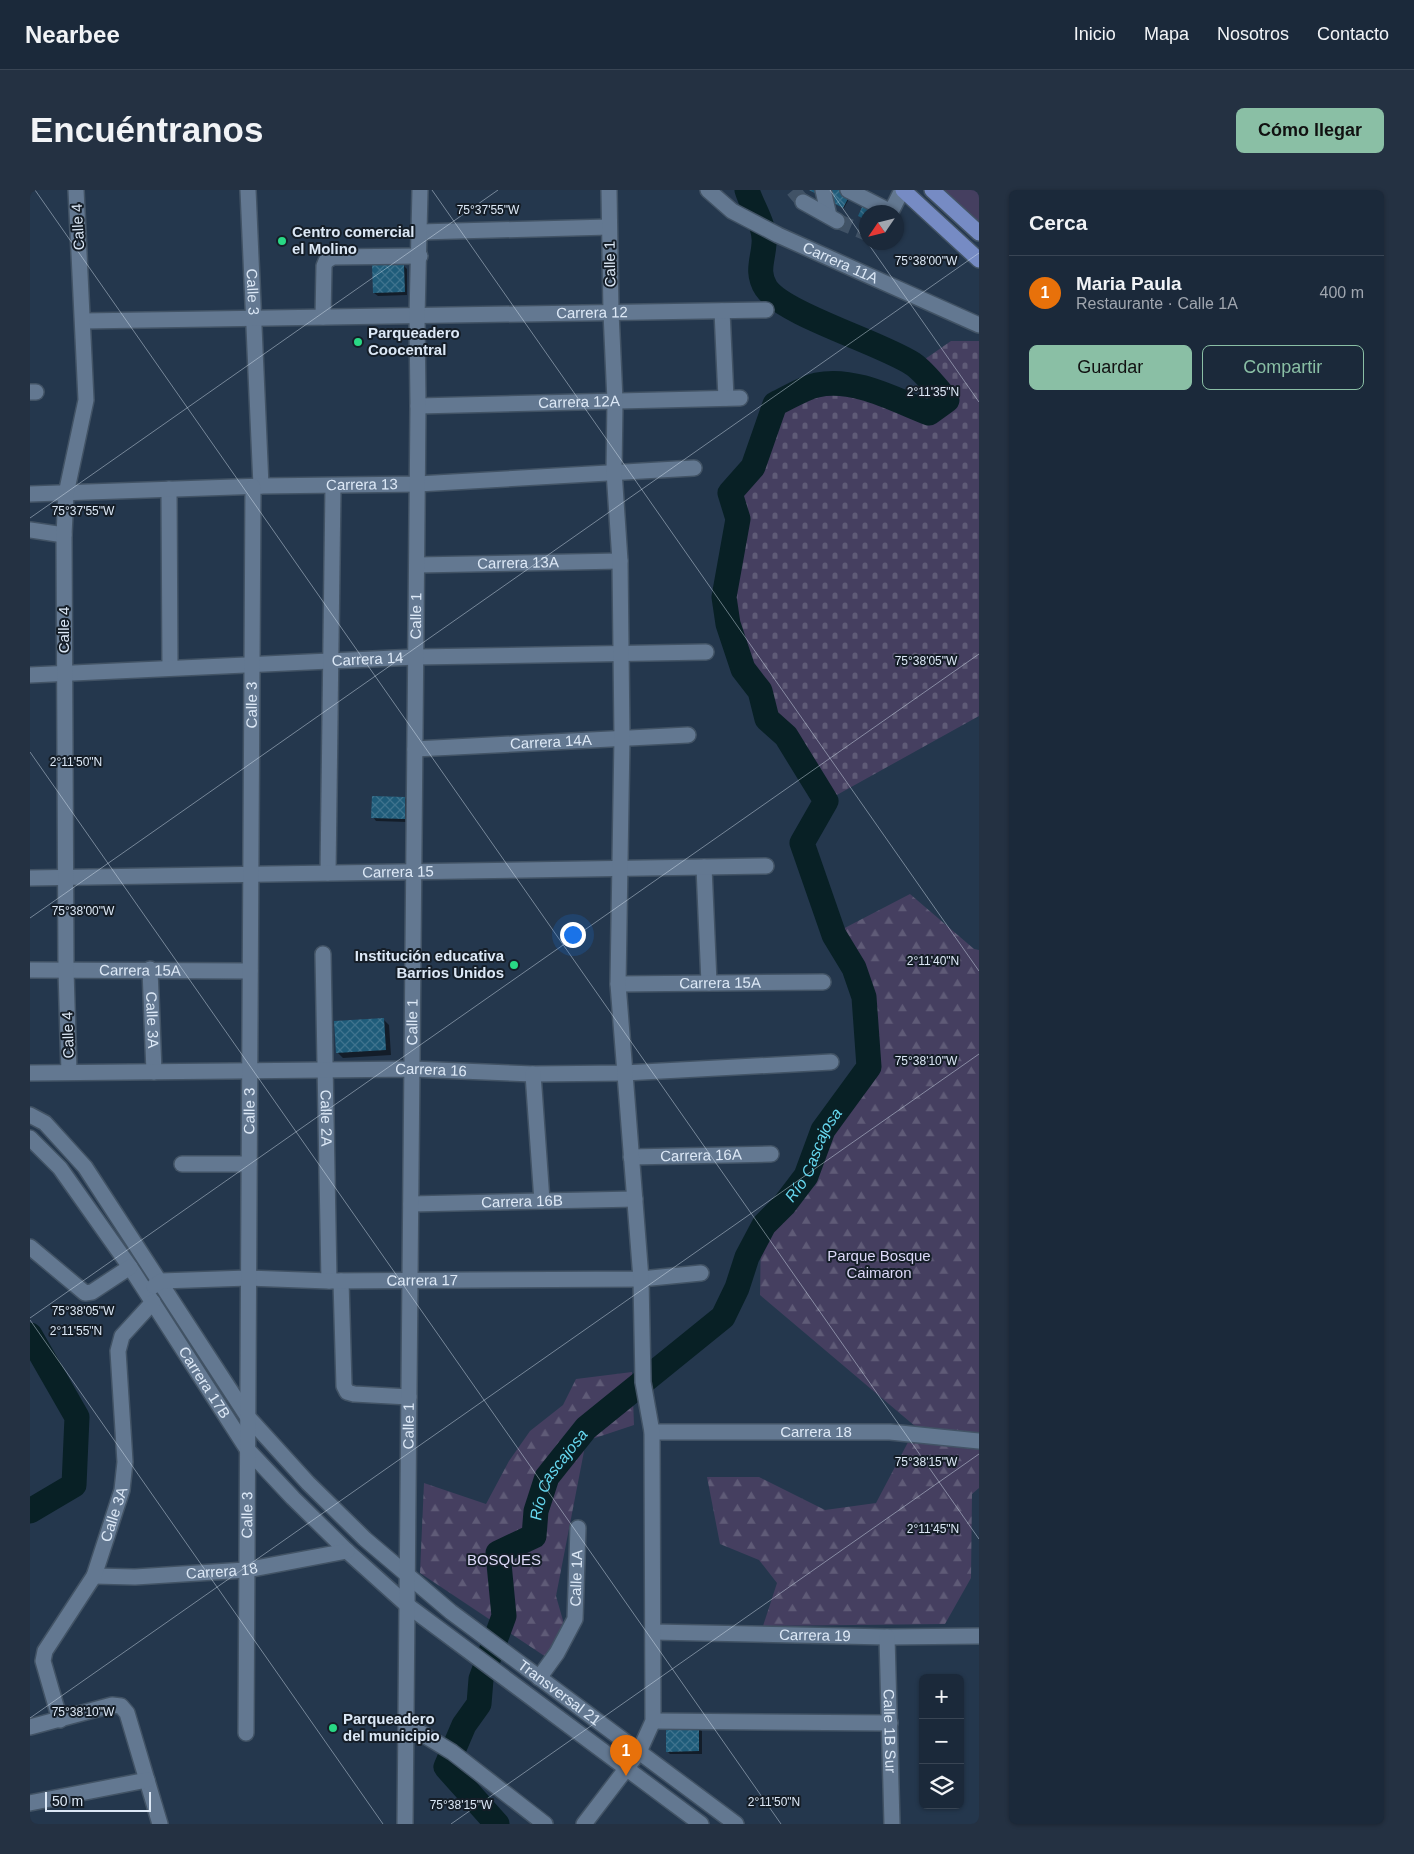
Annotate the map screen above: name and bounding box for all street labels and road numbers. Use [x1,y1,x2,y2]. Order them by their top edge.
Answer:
street label: Calle 4 [68,203,87,251]
street label: Carrera 11A [800,238,881,287]
street label: Calle 1 [601,241,618,288]
street label: Calle 3 [243,268,262,316]
street label: Carrera 12 [556,303,628,321]
street label: Carrera 12A [538,392,620,411]
street label: Carrera 13 [326,475,398,493]
street label: Carrera 13A [477,553,559,572]
street label: Calle 1 [407,593,424,639]
street label: Calle 4 [55,607,72,653]
street label: Carrera 14 [331,649,404,669]
street label: Calle 3 [243,682,260,728]
street label: Carrera 14A [510,731,592,752]
street label: Carrera 15 [362,862,434,881]
street label: Carrera 15A [99,961,181,979]
street label: Carrera 15A [679,974,761,991]
street label: Calle 3A [143,991,162,1049]
street label: Calle 1 [403,999,421,1045]
street label: Calle 4 [58,1011,77,1059]
street label: Carrera 16 [395,1060,467,1079]
street label: Calle 3 [240,1088,258,1134]
street label: Calle 2A [317,1089,336,1146]
street label: Carrera 16A [660,1146,742,1164]
street label: Carrera 16B [481,1192,563,1210]
street label: Carrera 17 [386,1271,458,1289]
street label: Carrera 17B [175,1343,234,1421]
street label: Calle 1 [399,1403,417,1449]
street label: Carrera 18 [780,1423,852,1440]
street label: Calle 3A [97,1485,130,1544]
street label: Calle 3 [238,1492,255,1538]
street label: Calle 1A [566,1550,585,1607]
street label: Carrera 18 [185,1559,259,1582]
street label: Carrera 19 [779,1626,851,1644]
street label: Transversal 21 [515,1656,604,1729]
street label: Calle 1B Sur [880,1689,900,1773]

